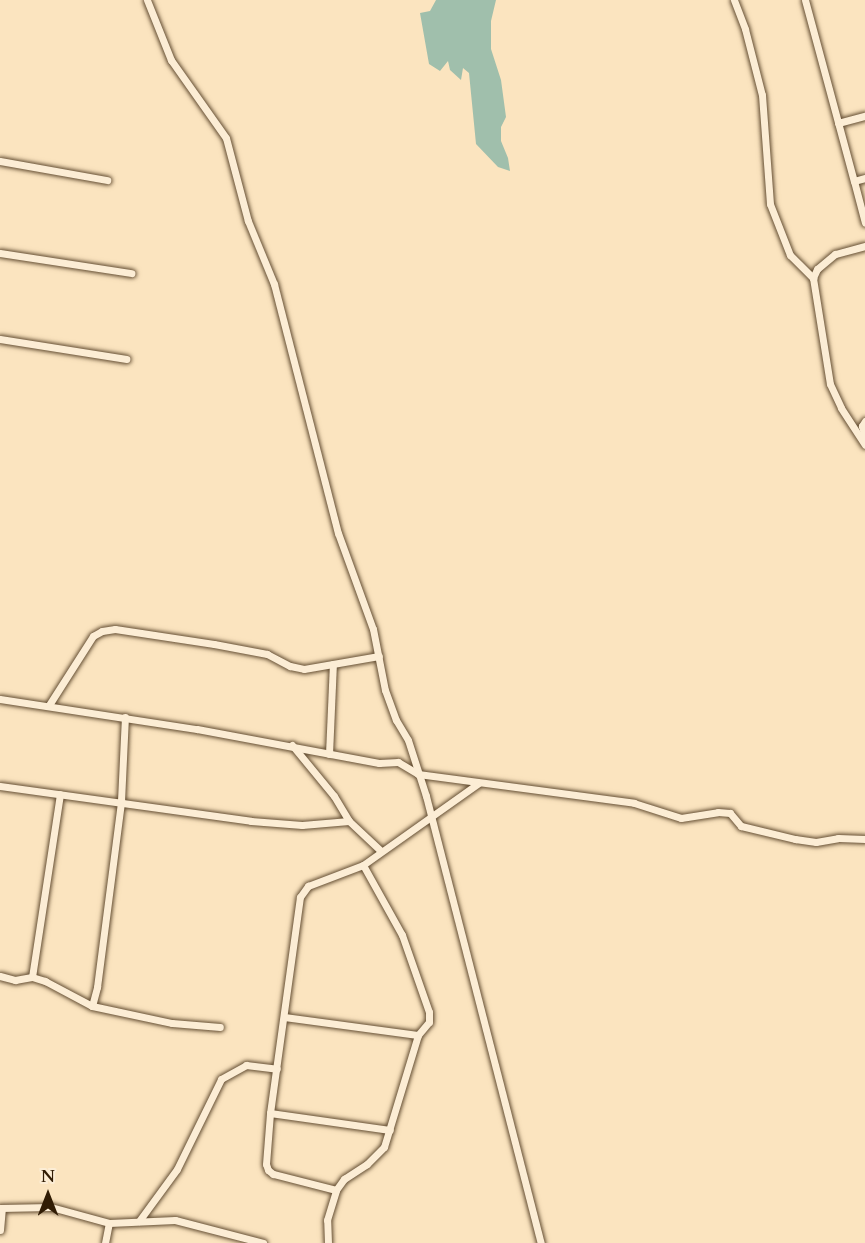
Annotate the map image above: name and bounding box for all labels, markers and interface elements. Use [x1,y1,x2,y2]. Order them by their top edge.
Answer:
north arrow [18,1165,78,1225]
text: N [41,1166,55,1188]

